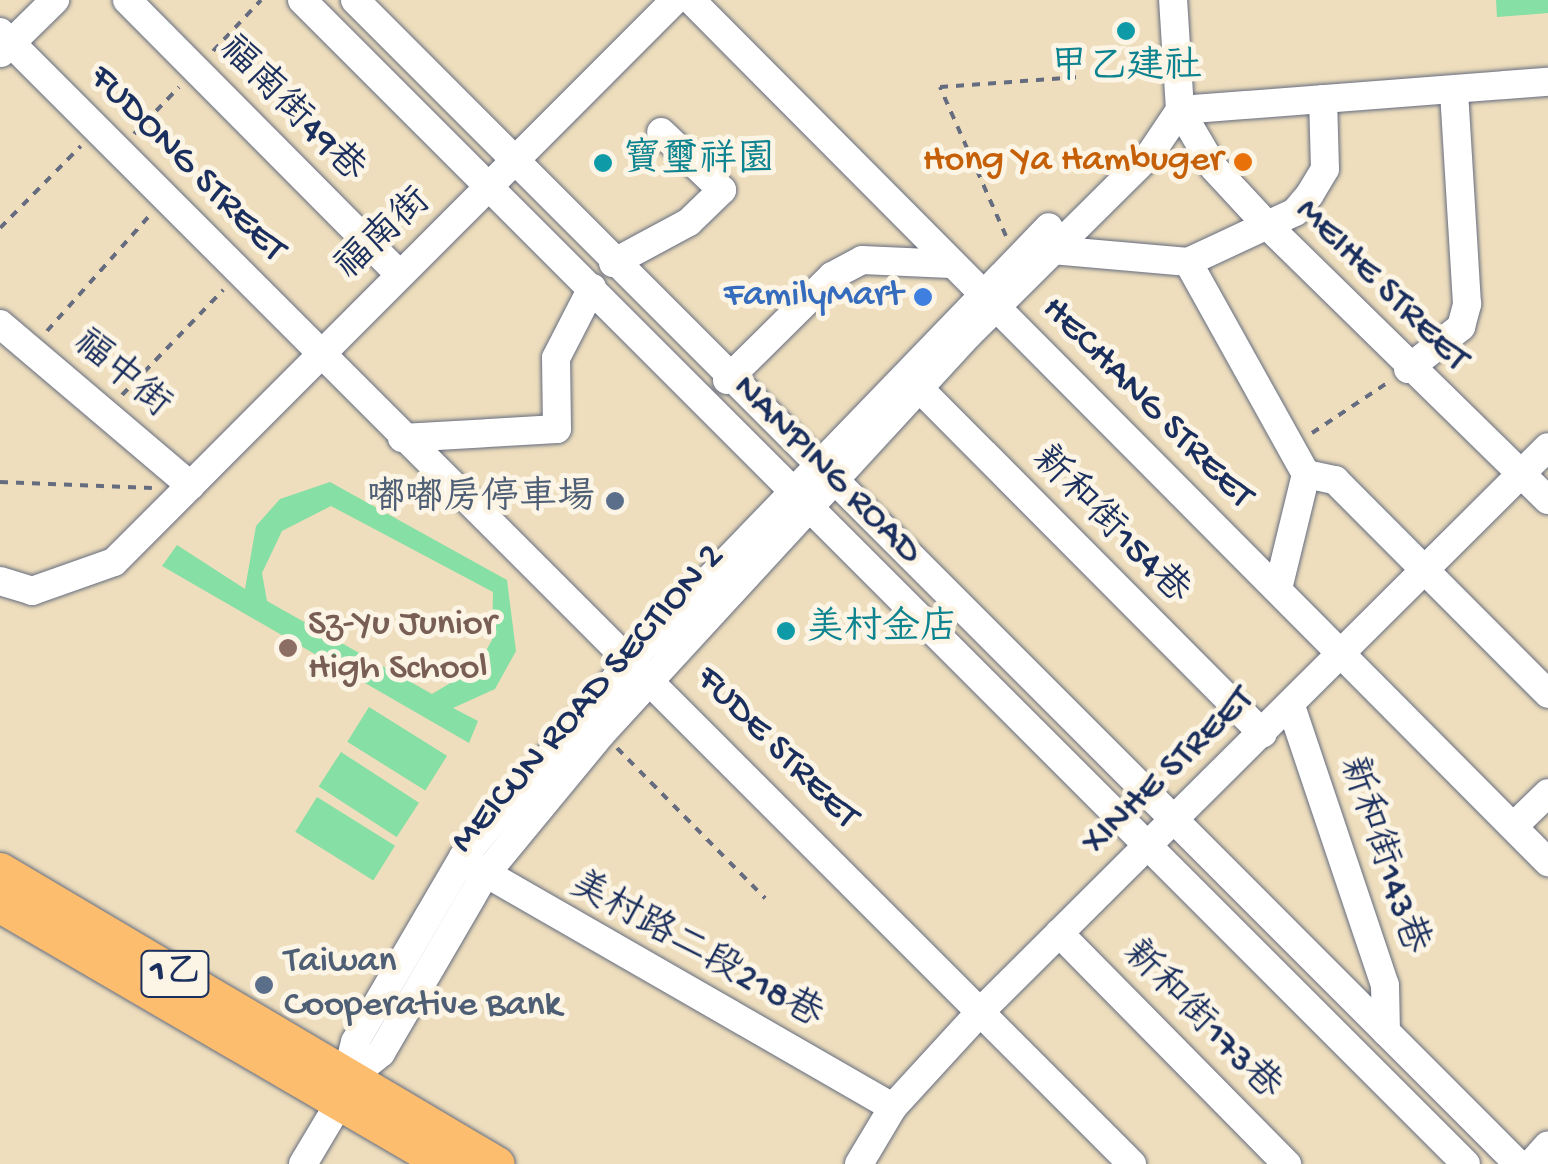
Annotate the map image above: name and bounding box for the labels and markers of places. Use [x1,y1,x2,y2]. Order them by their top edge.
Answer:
marker: 甲乙建社 [1115,20,1137,42]
place label: 甲乙建社 [1050,47,1202,93]
place label: Hong Ya Hambuger [923,139,1223,185]
place label: 寶璽祥園 [623,140,775,186]
marker: Hong Ya Hambuger [1232,151,1254,173]
marker: 寶璽祥園 [592,152,614,174]
place label: FamilyMart [724,274,903,320]
marker: FamilyMart [912,286,934,308]
place label: 嘟嘟房停車場 [367,478,595,524]
marker: 嘟嘟房停車場 [604,490,626,512]
place label: Sz-Yu Junior High School [308,603,496,692]
place label: 美村金店 [806,608,958,654]
marker: 美村金店 [775,620,797,642]
marker: Sz-Yu Junior High School [277,637,299,659]
place label: Taiwan Cooperative Bank [284,940,562,1030]
marker: Taiwan Cooperative Bank [253,974,275,996]

